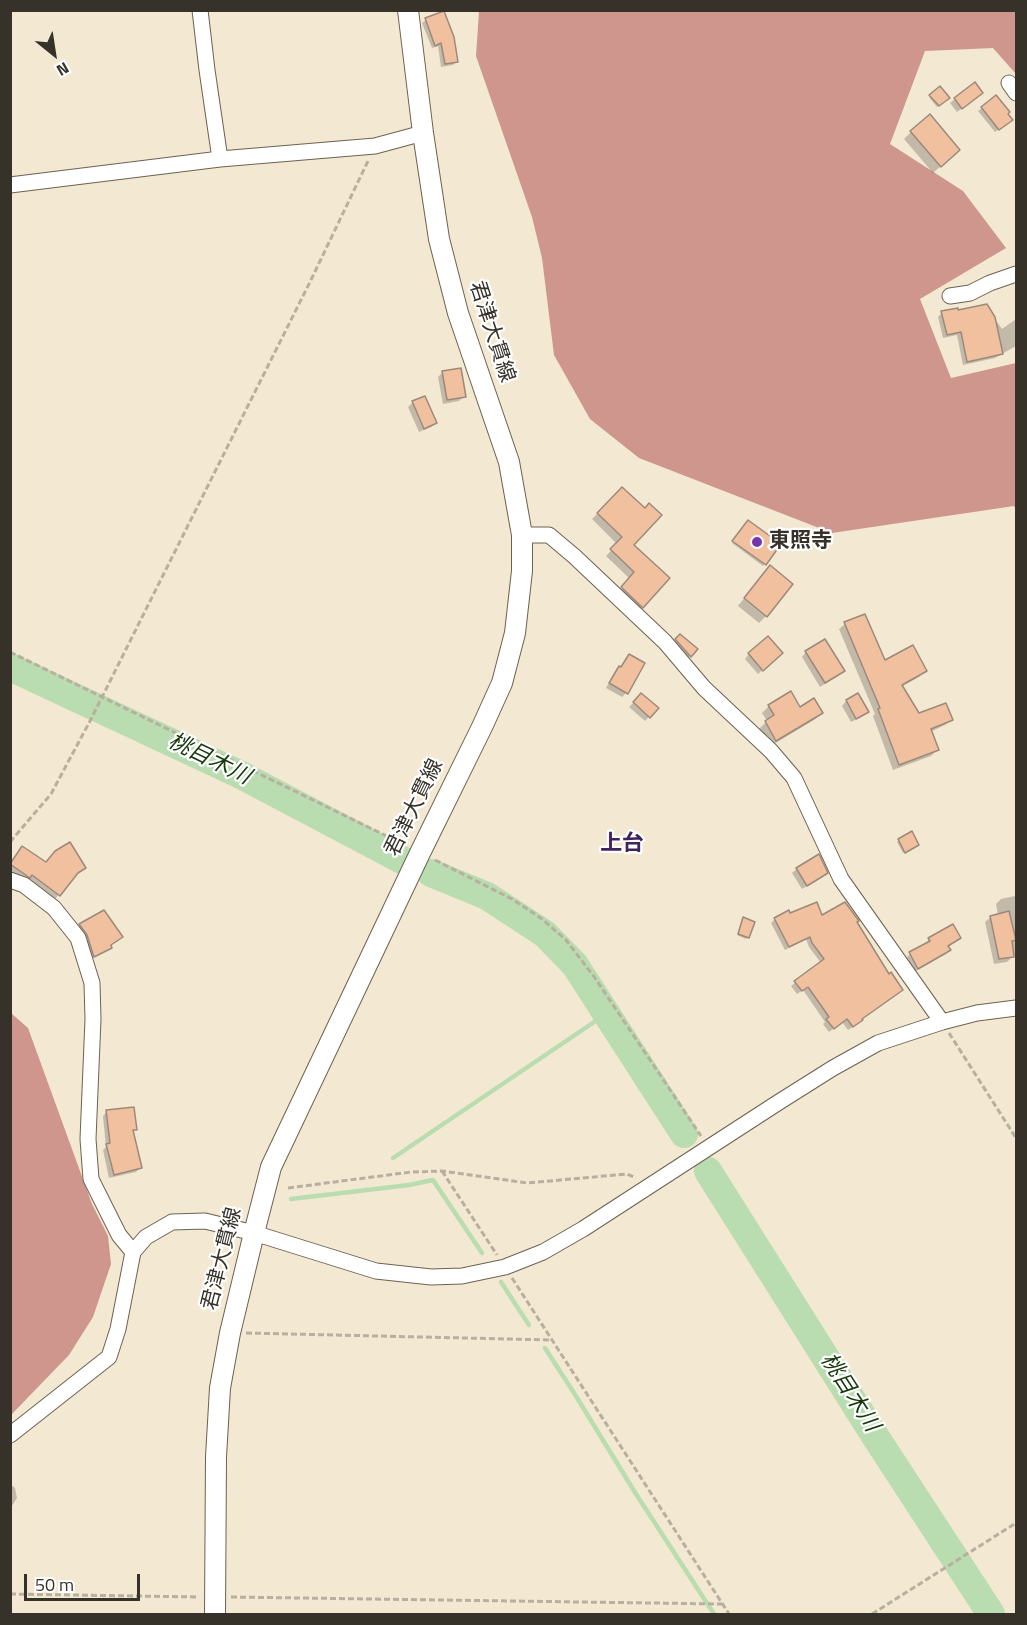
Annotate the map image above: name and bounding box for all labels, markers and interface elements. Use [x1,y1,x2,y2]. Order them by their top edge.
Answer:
north arrow [24,24,84,84]
text: N [52,56,74,83]
street label: 君津大貫線 [463,278,519,386]
place label: 東照寺 [769,529,832,555]
marker: 東照寺 [750,535,764,549]
water label: 桃目木川 [164,729,254,791]
street label: 君津大貫線 [381,755,449,861]
district label: 上台 [600,832,644,858]
street label: 君津大貫線 [198,1205,248,1313]
water label: 桃目木川 [814,1349,884,1437]
scale bar [27,1562,142,1600]
text: 50 m [35,1571,74,1598]

